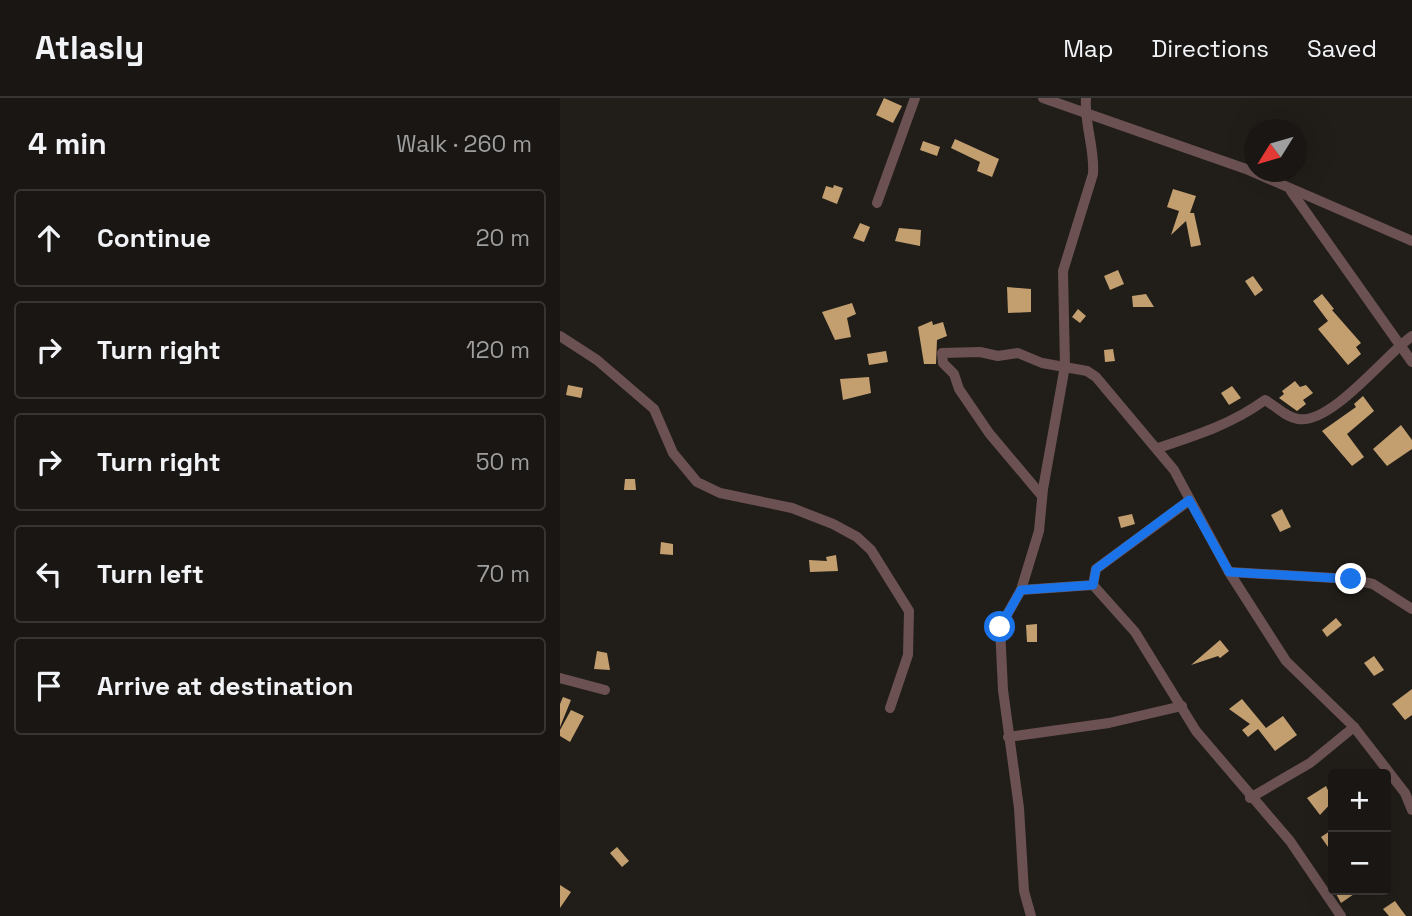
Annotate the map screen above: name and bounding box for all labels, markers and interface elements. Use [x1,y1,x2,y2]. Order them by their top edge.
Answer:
text: Atlasly [35,27,144,69]
text: Map [1063,33,1113,64]
text: Directions [1151,33,1269,64]
text: Saved [1307,33,1377,64]
north arrow [1244,119,1307,182]
text: 4 min [28,124,107,163]
text: Walk · 260 m [396,129,532,159]
icon: ahead [30,219,68,257]
text: Continue [97,221,211,255]
text: 20 m [476,223,530,253]
icon: right [30,331,68,369]
text: Turn right [97,333,221,367]
text: 120 m [466,335,530,365]
icon: right [30,443,68,481]
text: Turn right [97,445,221,479]
text: 50 m [476,447,530,477]
icon: left [30,555,68,593]
text: Turn left [97,557,204,591]
text: 70 m [477,559,530,589]
route end [1335,563,1366,594]
route start [984,611,1015,642]
icon: arrive [30,667,68,705]
text: Arrive at destination [97,669,354,703]
map controls [1328,769,1391,895]
button: + [1328,769,1391,832]
button: − [1328,832,1391,895]

